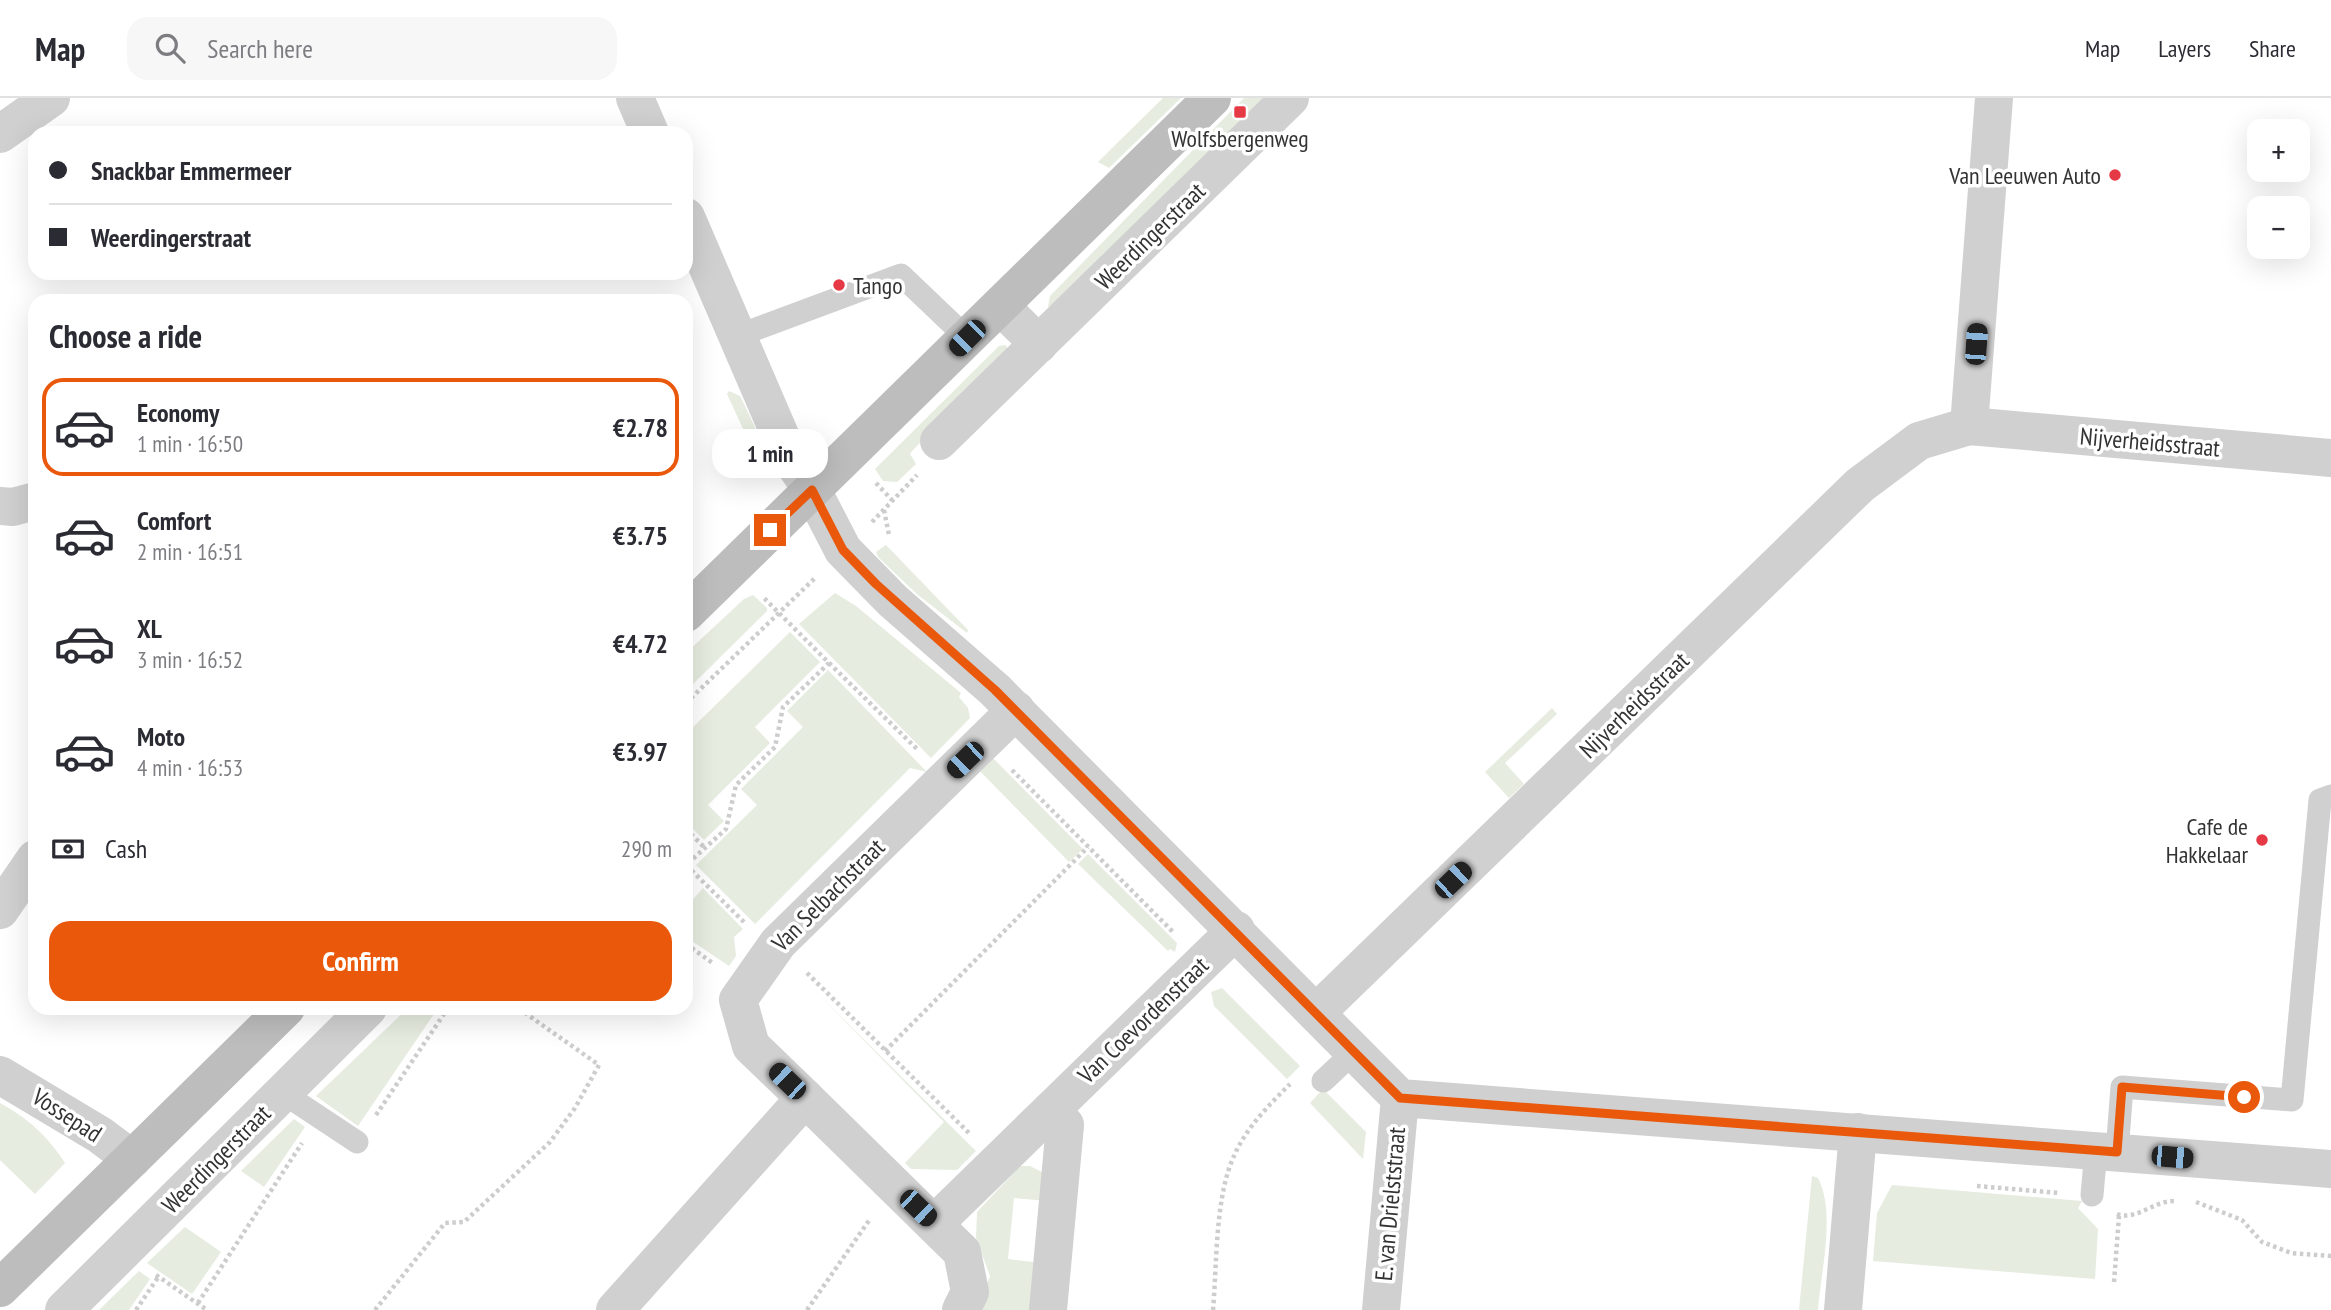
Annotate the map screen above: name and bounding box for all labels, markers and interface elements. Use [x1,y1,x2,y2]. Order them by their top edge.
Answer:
search box [127,17,617,80]
text: Map [35,27,85,70]
icon: search [151,29,189,67]
text: Search here [207,32,313,65]
text: Map [2085,33,2120,64]
text: Layers [2158,33,2211,64]
text: Share [2249,33,2296,64]
marker: Wolfsbergenweg [1232,104,1248,120]
map controls [2247,119,2310,259]
button: + [2247,119,2310,182]
place label: Wolfsbergenweg [1171,123,1309,154]
text: Snackbar Emmermeer [91,154,291,187]
place label: Van Leeuwen Auto [1948,160,2101,191]
marker: Van Leeuwen Auto [2107,167,2123,183]
street label: Weerdingerstraat [1088,175,1212,296]
button: − [2247,196,2310,259]
text: Weerdingerstraat [91,221,251,254]
place label: Tango [853,270,903,301]
marker: Tango [831,277,847,293]
text: Choose a ride [49,315,202,357]
car [945,316,990,360]
car [1965,322,1988,366]
icon: car [53,396,116,459]
text: Economy [137,396,219,429]
text: €2.78 [613,411,668,444]
street label: Nijverheidsstraat [2079,420,2222,464]
callout: 1 min [712,428,828,478]
text: 1 min · 16:50 [137,429,243,458]
text: 1 min [747,439,793,468]
icon: car [53,504,116,567]
text: Comfort [137,504,211,537]
route end [754,514,786,546]
text: €3.75 [613,519,668,552]
text: 2 min · 16:51 [137,537,243,566]
icon: car [53,612,116,675]
text: XL [137,612,162,645]
text: €4.72 [613,627,668,660]
text: 3 min · 16:52 [137,645,243,674]
street label: Nijverheidsstraat [1573,645,1696,765]
icon: car [53,720,116,783]
text: Moto [137,720,185,753]
text: €3.97 [613,735,668,768]
car [943,738,988,782]
text: 4 min · 16:53 [137,753,243,782]
place label: Cafe de Hakkelaar [2166,811,2248,870]
icon: cash [49,830,87,868]
text: Cash [105,832,147,865]
street label: Van Selbachstraat [764,832,891,959]
marker: Cafe de Hakkelaar [2254,832,2270,848]
text: 290 m [621,834,672,863]
car [1431,858,1476,902]
button: Confirm [49,921,672,1001]
street label: Van Coevordenstraat [1070,950,1215,1091]
car [765,1059,810,1103]
street label: Vossepad [25,1081,108,1149]
route start [2228,1081,2260,1113]
street label: Weerdingerstraat [155,1098,277,1220]
street label: E. van Drielststraat [1368,1125,1412,1282]
car [2151,1145,2194,1169]
car [896,1186,941,1230]

